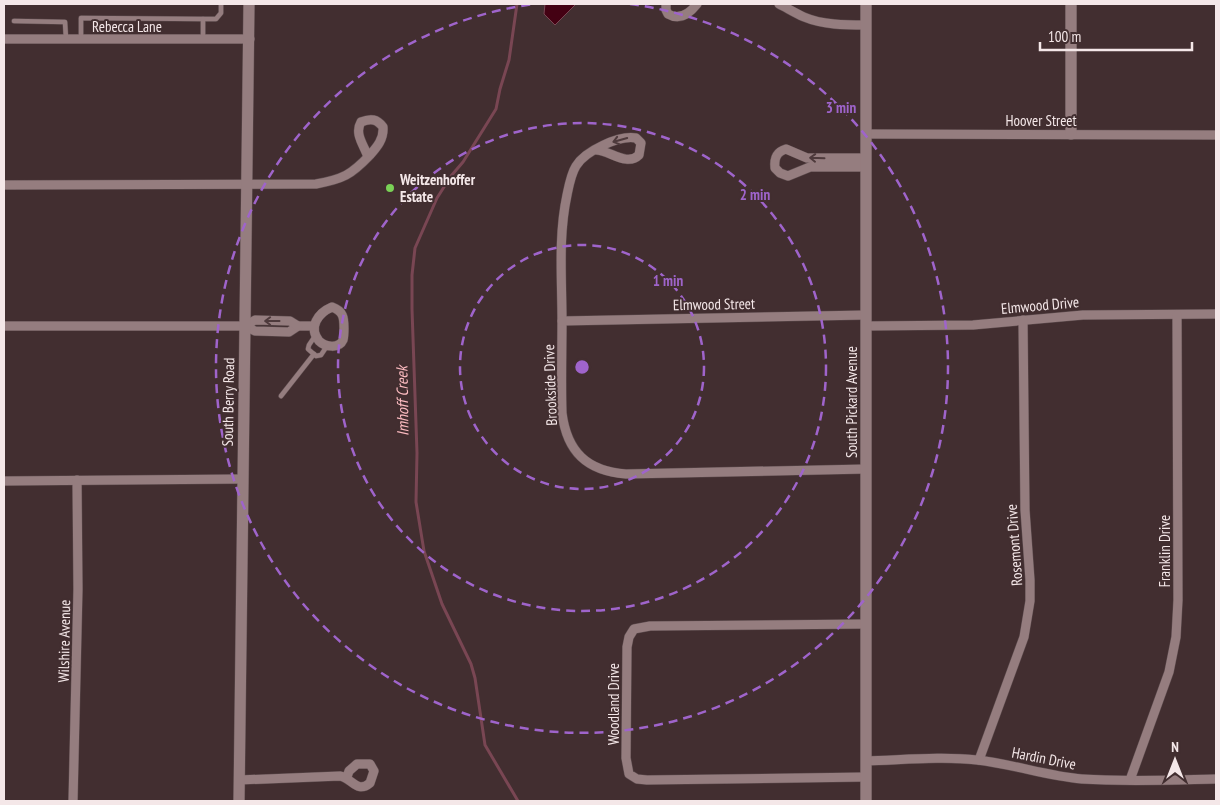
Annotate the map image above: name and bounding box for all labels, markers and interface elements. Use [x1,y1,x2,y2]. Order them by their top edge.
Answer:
street label: Rebecca Lane [92,17,162,36]
scale bar [1040,20,1192,52]
text: 100 m [1048,27,1081,46]
text: 3 min [826,98,856,117]
street label: Hoover Street [1005,111,1077,130]
one-way arrow [612,135,628,145]
one-way arrow [809,153,826,163]
place label: Weitzenhoffer Estate [399,170,476,206]
marker: Weitzenhoffer Estate [384,182,396,194]
text: 2 min [740,185,770,204]
text: 1 min [653,271,683,290]
street label: Elmwood Drive [1000,292,1080,318]
street label: Elmwood Street [673,294,755,314]
one-way arrow [264,316,280,325]
street label: Brookside Drive [539,344,561,426]
street label: South Pickard Avenue [842,346,861,458]
street label: South Berry Road [218,357,238,447]
centre of rings [573,358,591,376]
water label: Imhoff Creek [391,364,413,436]
street label: Rosemont Drive [1002,504,1026,586]
street label: Franklin Drive [1155,515,1174,587]
street label: Wilshire Avenue [54,599,74,683]
street label: Woodland Drive [604,663,623,745]
north arrow [1150,735,1200,785]
text: N [1171,738,1179,756]
street label: Hardin Drive [1010,742,1078,774]

